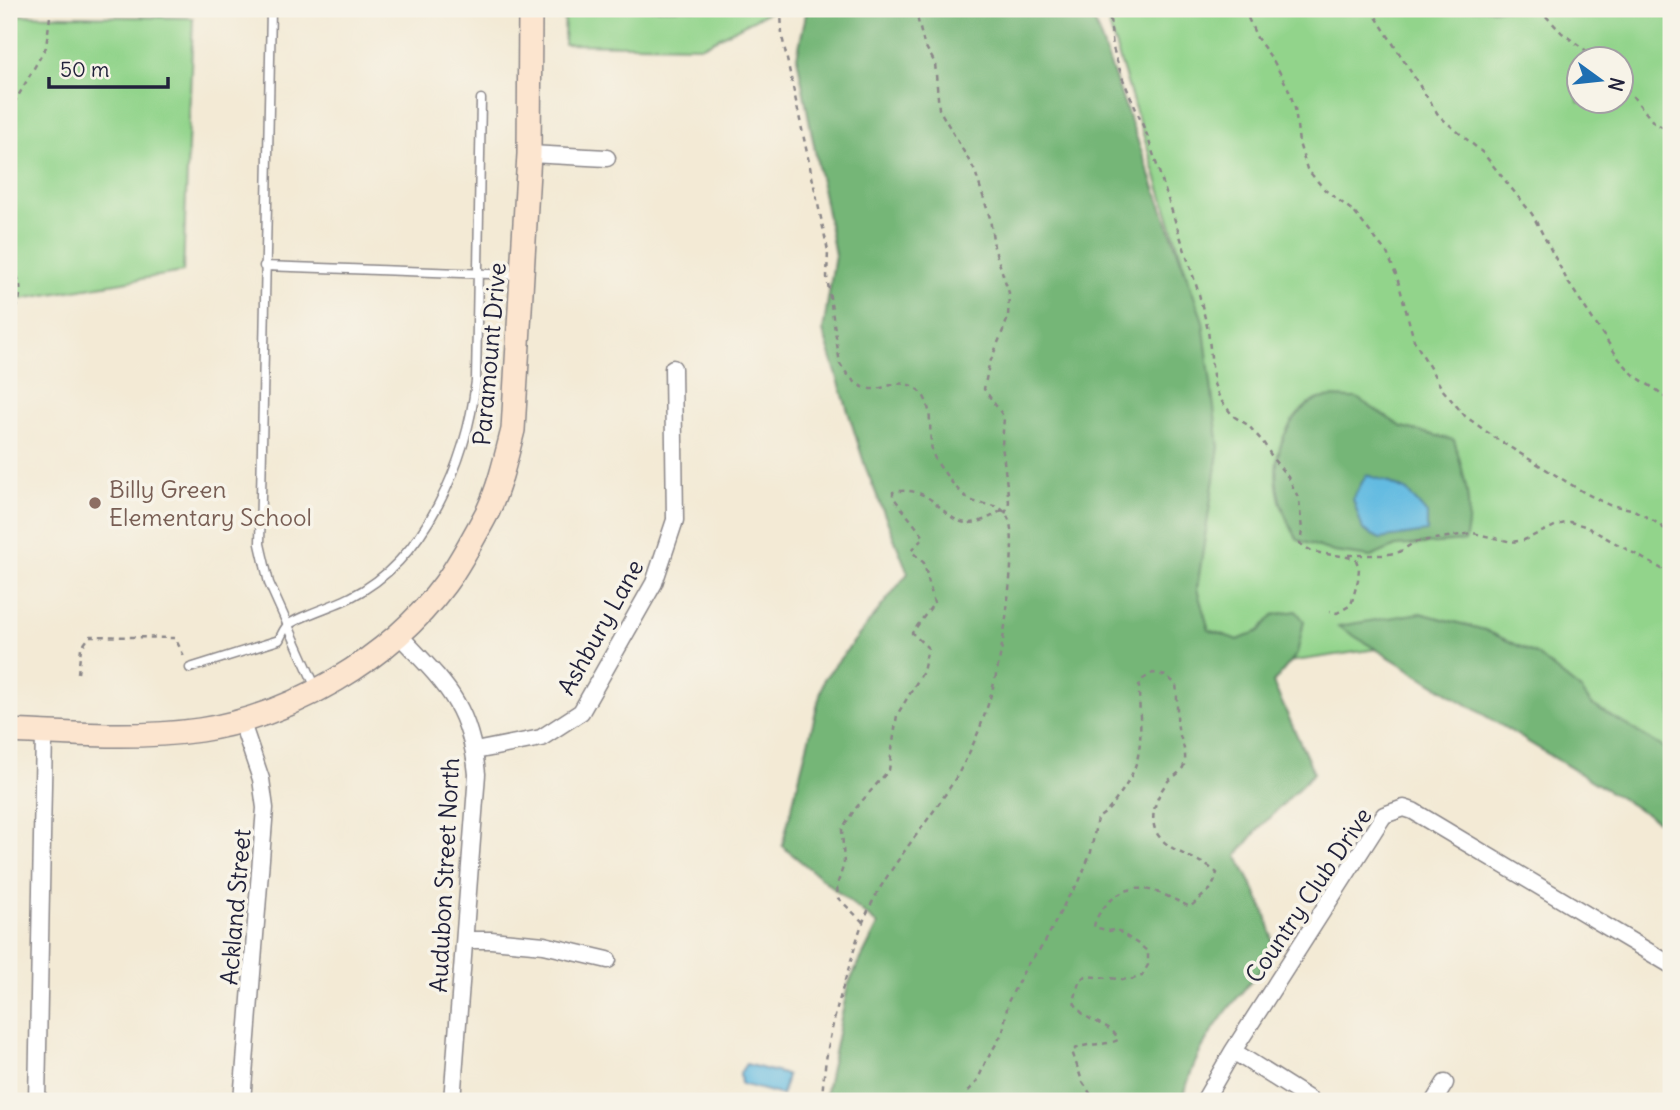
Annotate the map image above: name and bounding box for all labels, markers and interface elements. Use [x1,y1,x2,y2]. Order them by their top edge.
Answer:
scale bar [49,46,168,90]
north arrow [1564,46,1634,116]
text: 50 m [60,56,109,83]
text: N [1603,75,1630,94]
street label: Paramount Drive [466,261,512,447]
place label: Billy Green Elementary School [109,474,312,532]
marker: Billy Green Elementary School [87,495,103,511]
street label: Ashbury Lane [551,554,649,700]
street label: Audubon Street North [423,757,465,993]
street label: Country Club Drive [1238,802,1378,988]
street label: Ackland Street [213,828,257,986]

